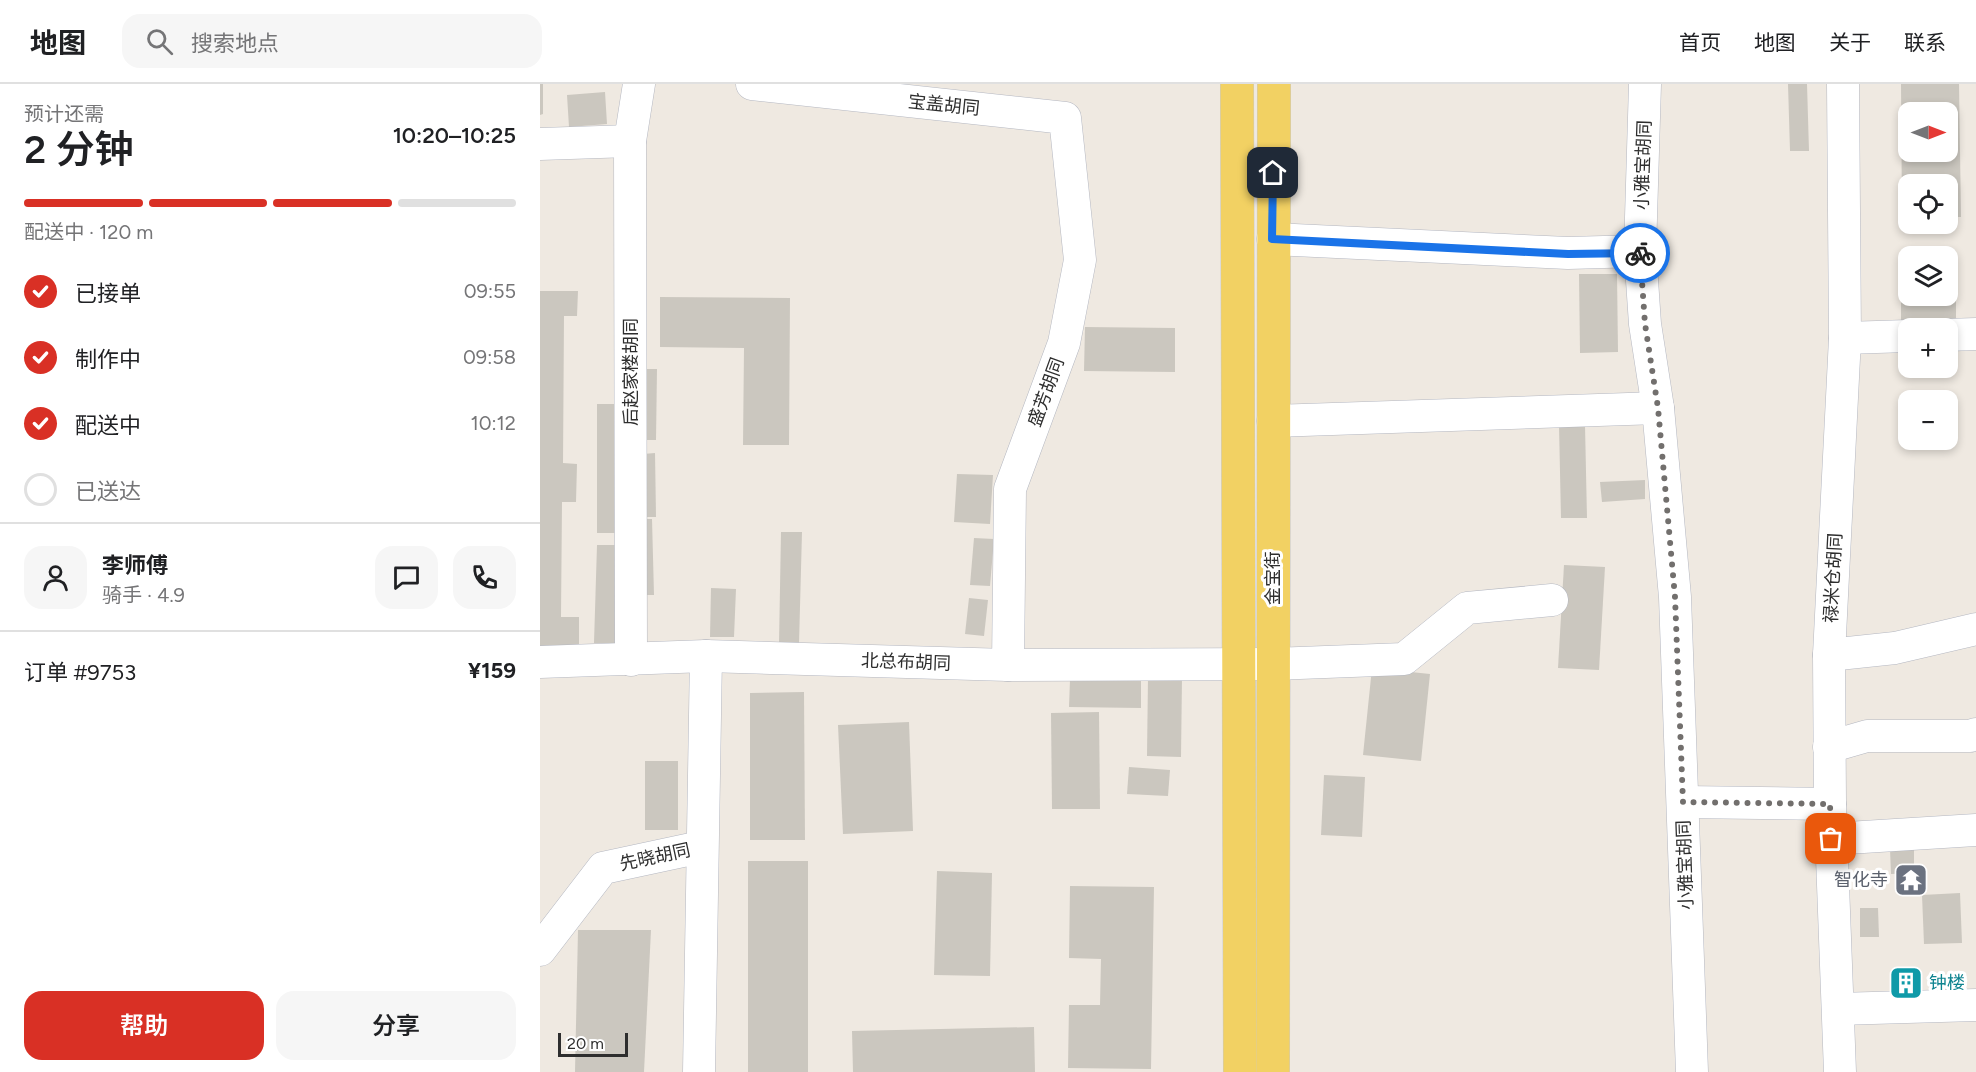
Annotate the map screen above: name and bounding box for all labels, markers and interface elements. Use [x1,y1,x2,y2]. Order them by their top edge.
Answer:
search box [122,14,542,68]
icon: search [143,25,176,58]
text: 地图 [30,26,86,60]
text: 搜索地点 [191,30,279,57]
text: 首页 [1679,30,1721,55]
text: 地图 [1754,30,1796,55]
text: 关于 [1829,30,1871,55]
text: 联系 [1904,30,1946,55]
street label: 宝盖胡同 [907,90,981,120]
text: 预计还需 [24,102,104,126]
north arrow [1898,102,1958,162]
map controls [1898,102,1958,450]
street label: 小雅宝胡同 [1630,120,1656,210]
text: 10:20–10:25 [393,122,516,149]
text: 2 分钟 [24,126,134,173]
pin [1247,147,1298,198]
icon: home [1256,156,1289,189]
button: locate [1898,174,1958,234]
text: 配送中 · 120 m [24,220,153,244]
courier [1610,223,1670,283]
icon: bike [1624,237,1657,270]
button: layers [1898,246,1958,306]
icon: check [24,275,57,308]
text: 09:55 [464,279,516,303]
text: 已接单 [75,280,141,307]
street label: 后赵家楼胡同 [620,318,642,426]
button: + [1898,318,1958,378]
icon: check [24,341,57,374]
text: 09:58 [463,345,516,369]
text: 制作中 [75,346,141,373]
street label: 盛芳胡同 [1023,354,1069,430]
button: − [1898,390,1958,450]
icon: check [24,407,57,440]
text: 10:12 [470,411,516,435]
text: 配送中 [75,412,141,439]
text: 已送达 [75,478,141,505]
street label: 禄米仓胡同 [1820,532,1846,624]
button: person [24,546,87,609]
button: chat [375,546,438,609]
button: phone [453,546,516,609]
street label: 金宝街 [1262,551,1284,605]
text: 李师傅 [102,552,168,579]
text: 骑手 · 4.9 [102,583,185,607]
street label: 北总布胡同 [861,649,951,675]
text: ¥159 [468,657,516,684]
text: 订单 #9753 [24,659,136,686]
pin [1805,813,1856,864]
street label: 小雅宝胡同 [1672,820,1698,910]
icon: bag [1814,822,1847,855]
street label: 先晓胡同 [617,839,693,875]
temple icon: 智化寺 [1893,862,1929,898]
place label: 智化寺 [1834,869,1888,891]
building icon: 钟楼 [1888,965,1924,1001]
place label: 钟楼 [1929,972,1965,994]
button: 帮助 [24,991,264,1060]
button: 分享 [276,991,516,1060]
scale bar [558,1030,628,1058]
text: 20 m [567,1034,604,1053]

